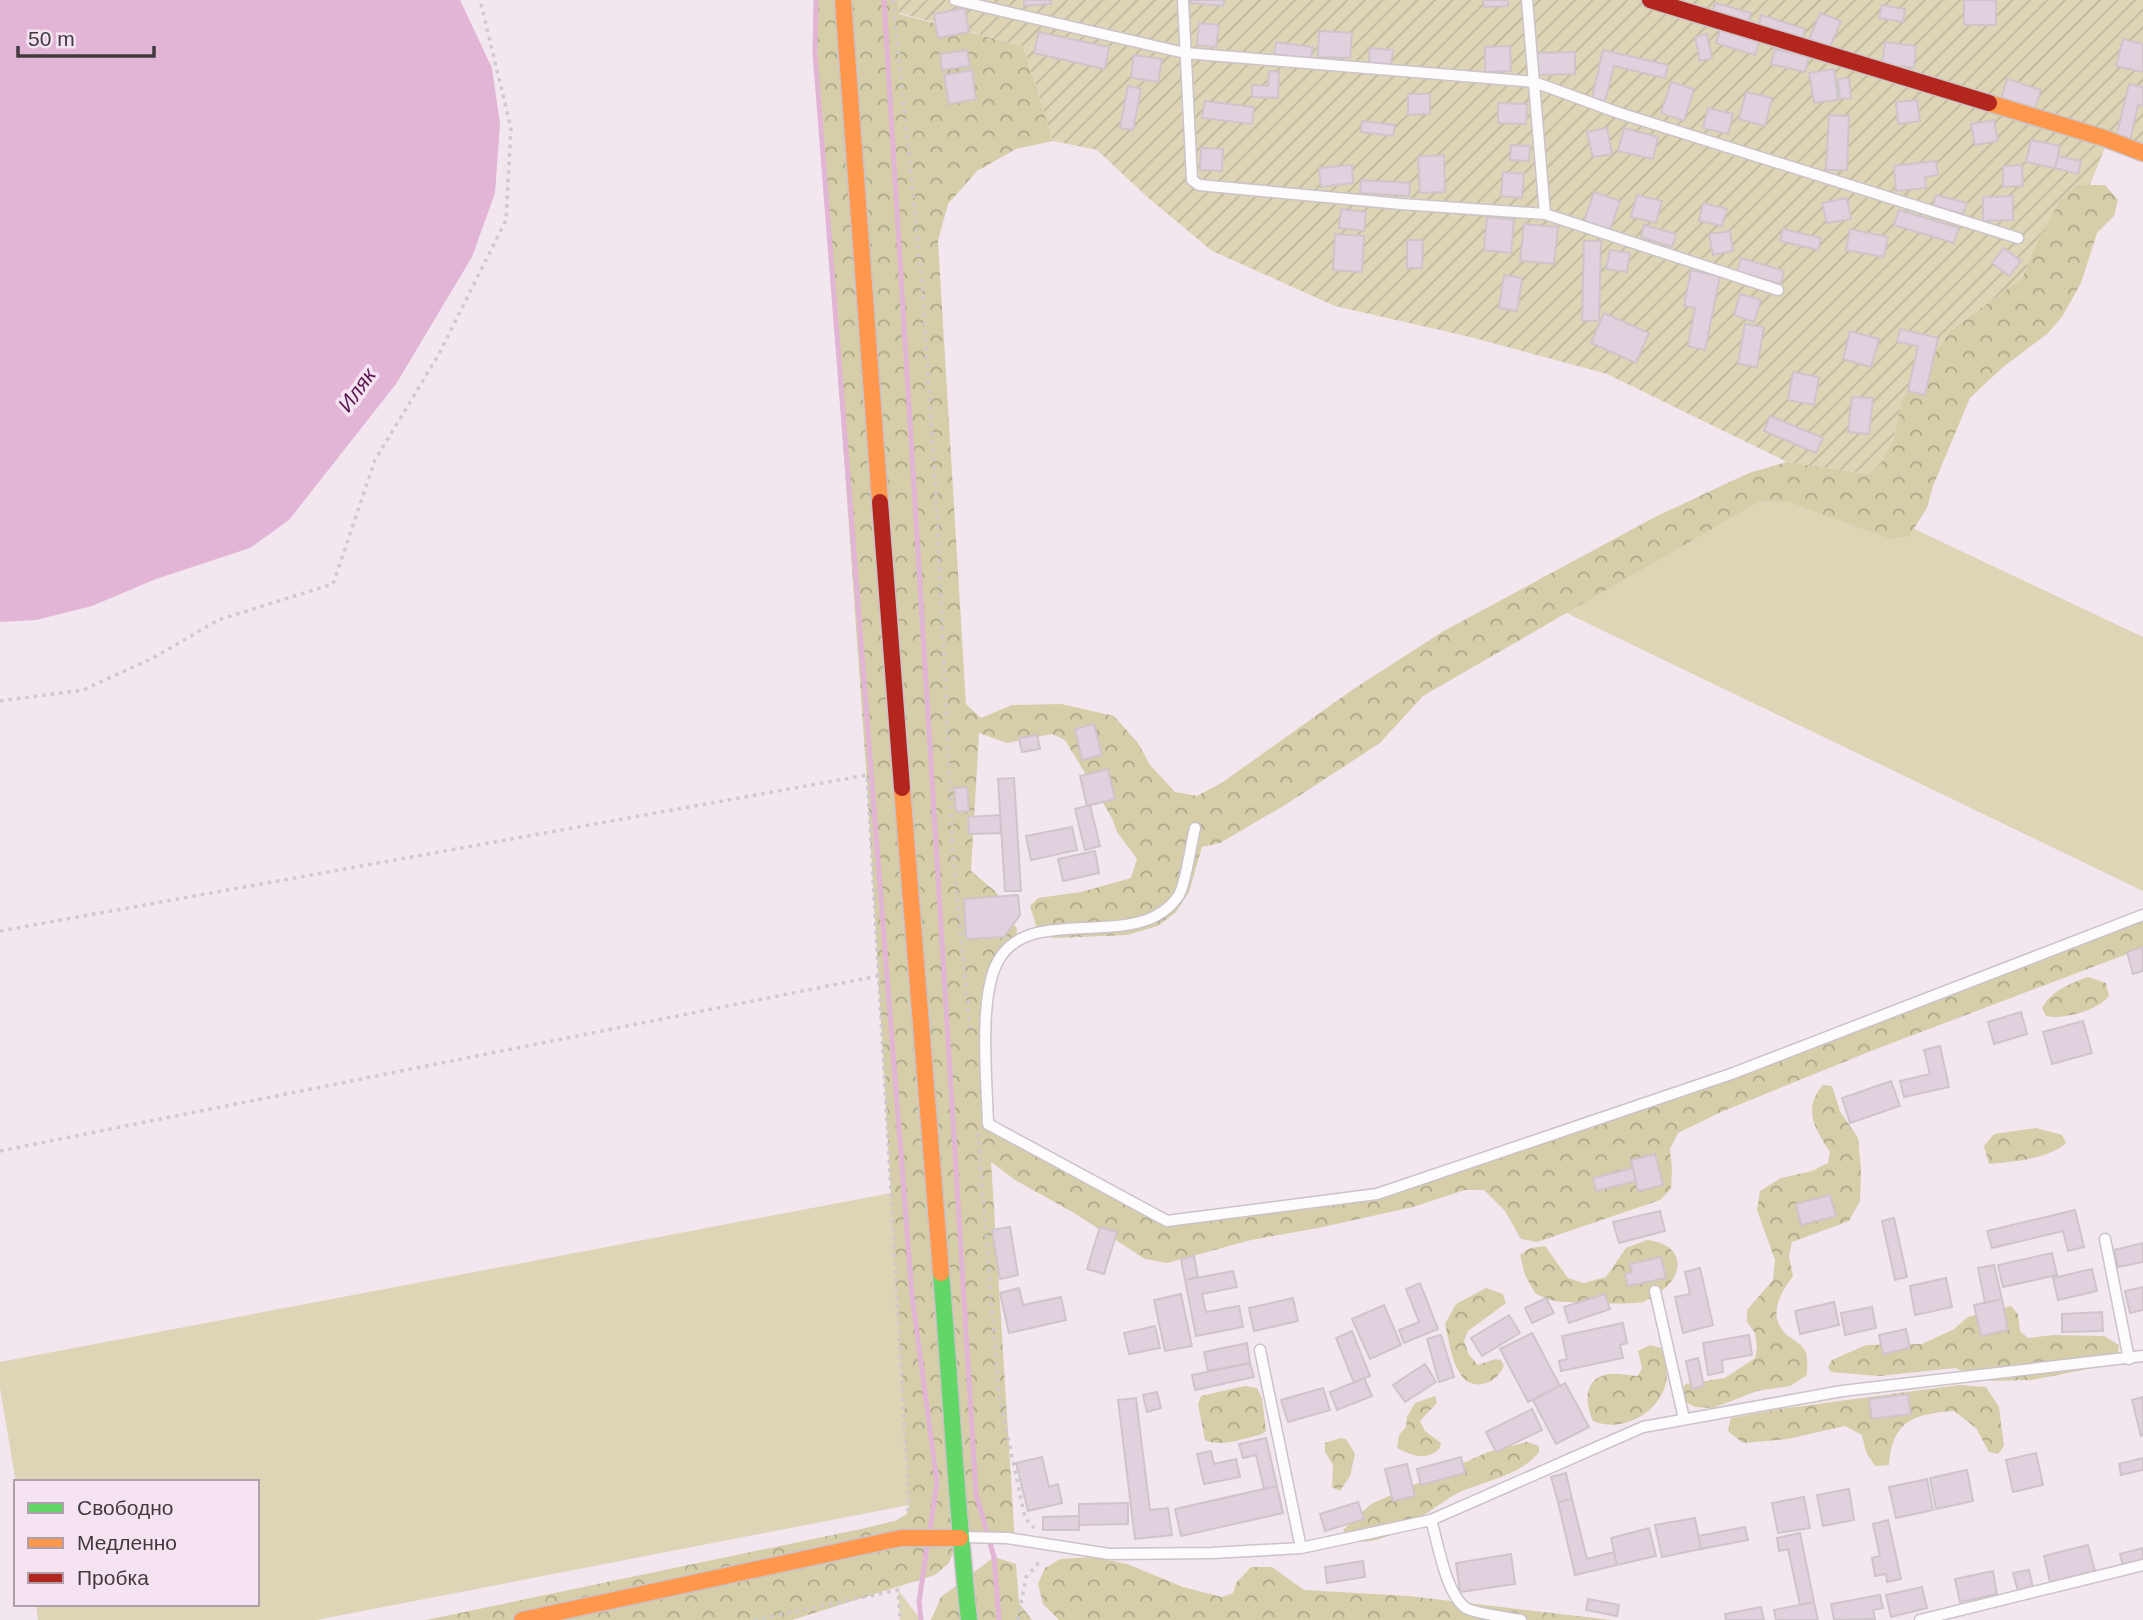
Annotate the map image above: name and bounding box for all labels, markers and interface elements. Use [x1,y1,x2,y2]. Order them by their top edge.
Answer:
scale bar [18,14,154,58]
text: 50 m [28,27,75,50]
water label: Иляк [333,363,381,416]
legend [14,1480,259,1606]
text: Свободно [77,1496,174,1519]
text: Медленно [77,1531,177,1554]
text: Пробка [77,1566,149,1589]

